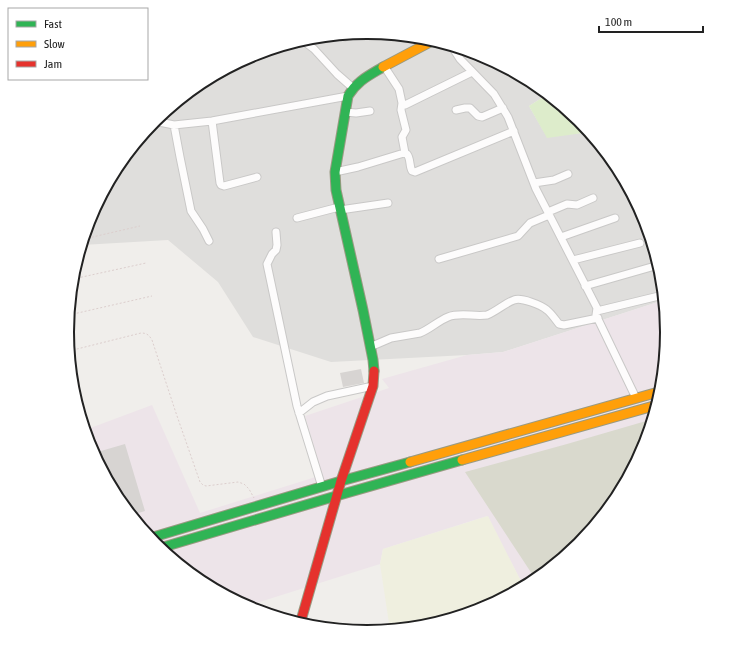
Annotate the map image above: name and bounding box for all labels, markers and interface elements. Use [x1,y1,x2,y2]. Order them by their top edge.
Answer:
legend [8,8,148,80]
scale bar [599,8,703,34]
text: 100 m [605,15,632,29]
text: Fast [44,17,62,31]
text: Slow [44,37,65,51]
text: Jam [44,57,62,71]

